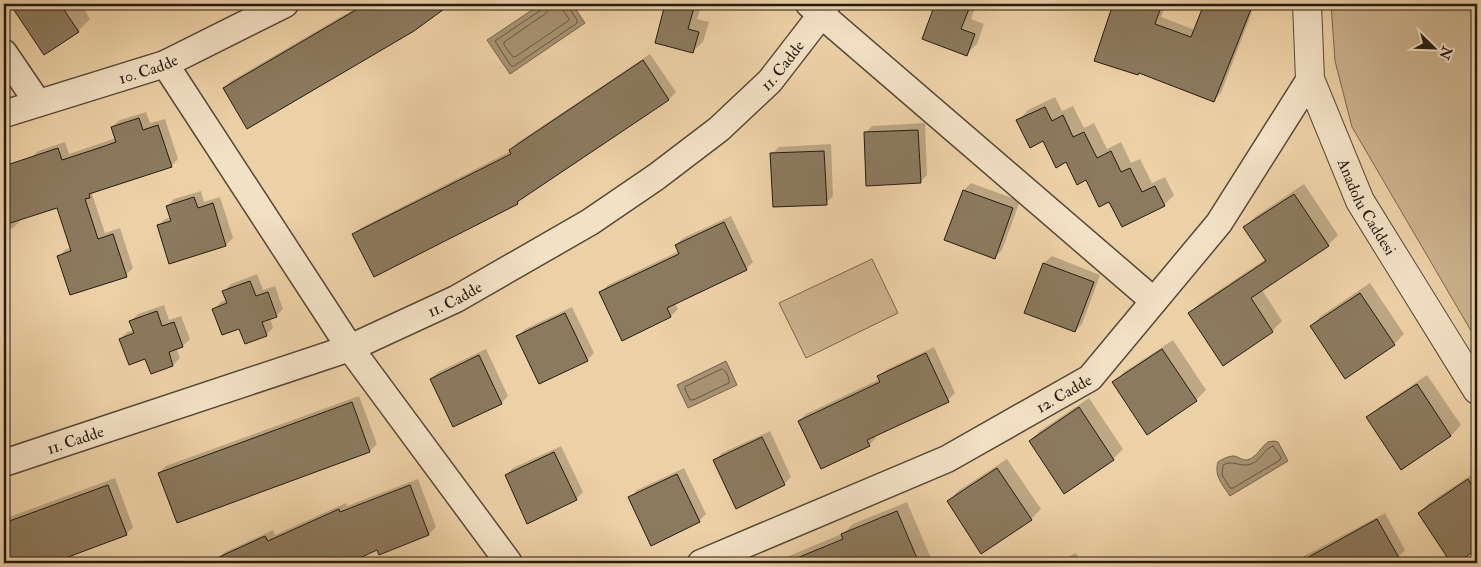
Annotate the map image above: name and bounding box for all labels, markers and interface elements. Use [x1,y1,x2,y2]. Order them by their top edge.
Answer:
north arrow [1408,22,1458,72]
street label: 11. Cadde [757,36,809,95]
text: N [1435,43,1456,62]
street label: 10. Cadde [116,50,182,89]
street label: Anadolu Caddesi [1332,155,1400,259]
street label: 11. Cadde [424,277,486,322]
street label: 12. Cadde [1033,370,1096,418]
street label: 11. Cadde [45,421,107,459]

